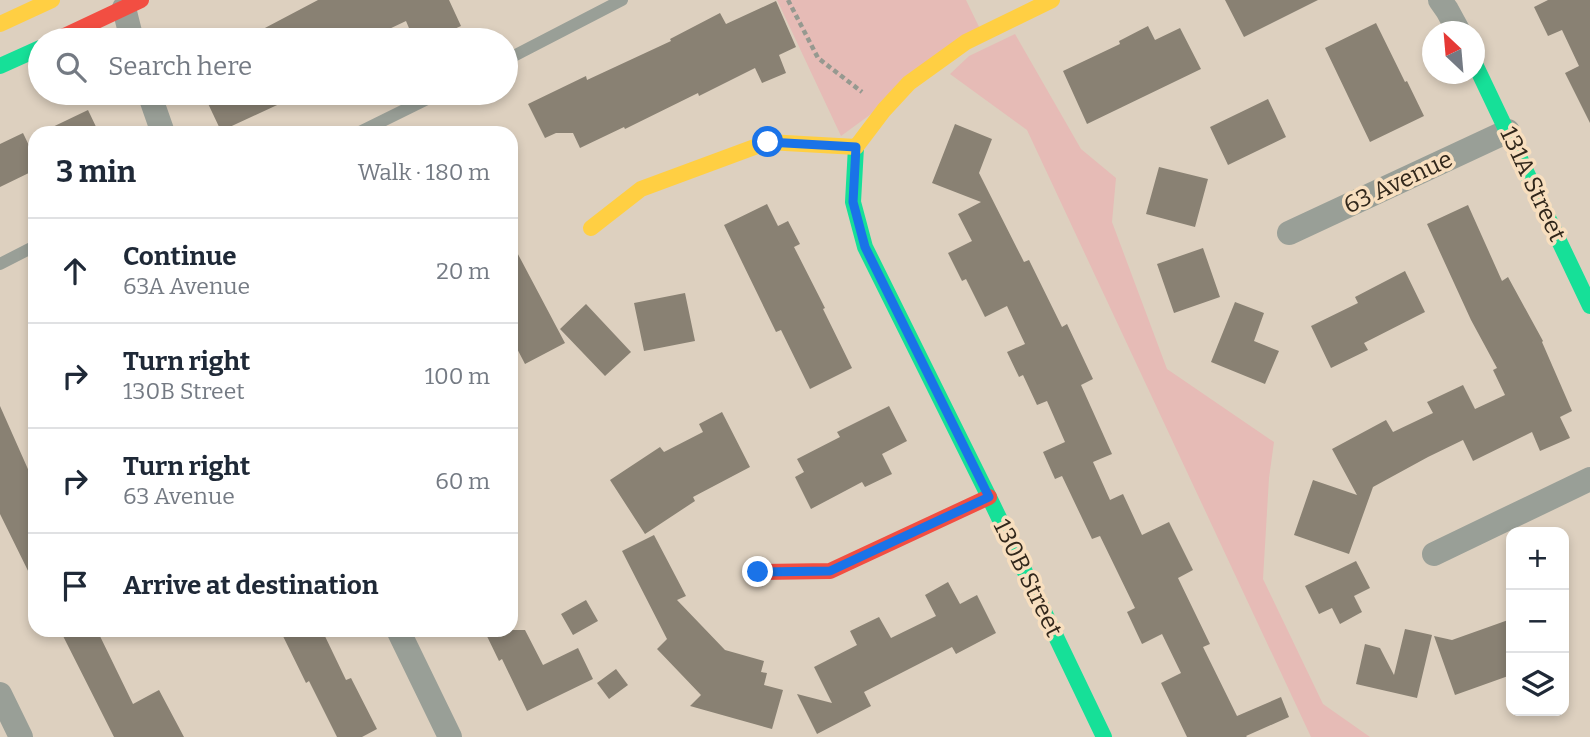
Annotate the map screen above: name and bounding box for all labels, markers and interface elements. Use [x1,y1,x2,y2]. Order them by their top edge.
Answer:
north arrow [1422,21,1485,84]
search box [28,28,518,105]
icon: search [52,48,90,86]
text: Search here [108,51,252,82]
street label: 131A Street [1494,122,1572,246]
route start [752,126,783,157]
street label: 63 Avenue [1339,145,1457,219]
text: 3 min [56,154,136,190]
text: Walk · 180 m [358,158,490,186]
text: Continue [123,241,237,272]
icon: ahead [56,252,94,290]
text: 20 m [436,257,490,285]
text: 63A Avenue [123,272,250,300]
text: Turn right [123,346,250,377]
icon: right [56,357,94,395]
text: 100 m [425,362,490,390]
text: 130B Street [123,377,245,405]
text: Turn right [123,451,250,482]
icon: right [56,462,94,500]
text: 60 m [435,467,490,495]
text: 63 Avenue [123,482,235,510]
street label: 130B Street [988,515,1069,641]
map controls [1506,527,1569,716]
button: + [1506,527,1569,590]
route end [742,556,773,587]
icon: arrive [56,567,94,605]
text: Arrive at destination [123,570,378,601]
button: − [1506,590,1569,653]
button: layers [1506,653,1569,716]

